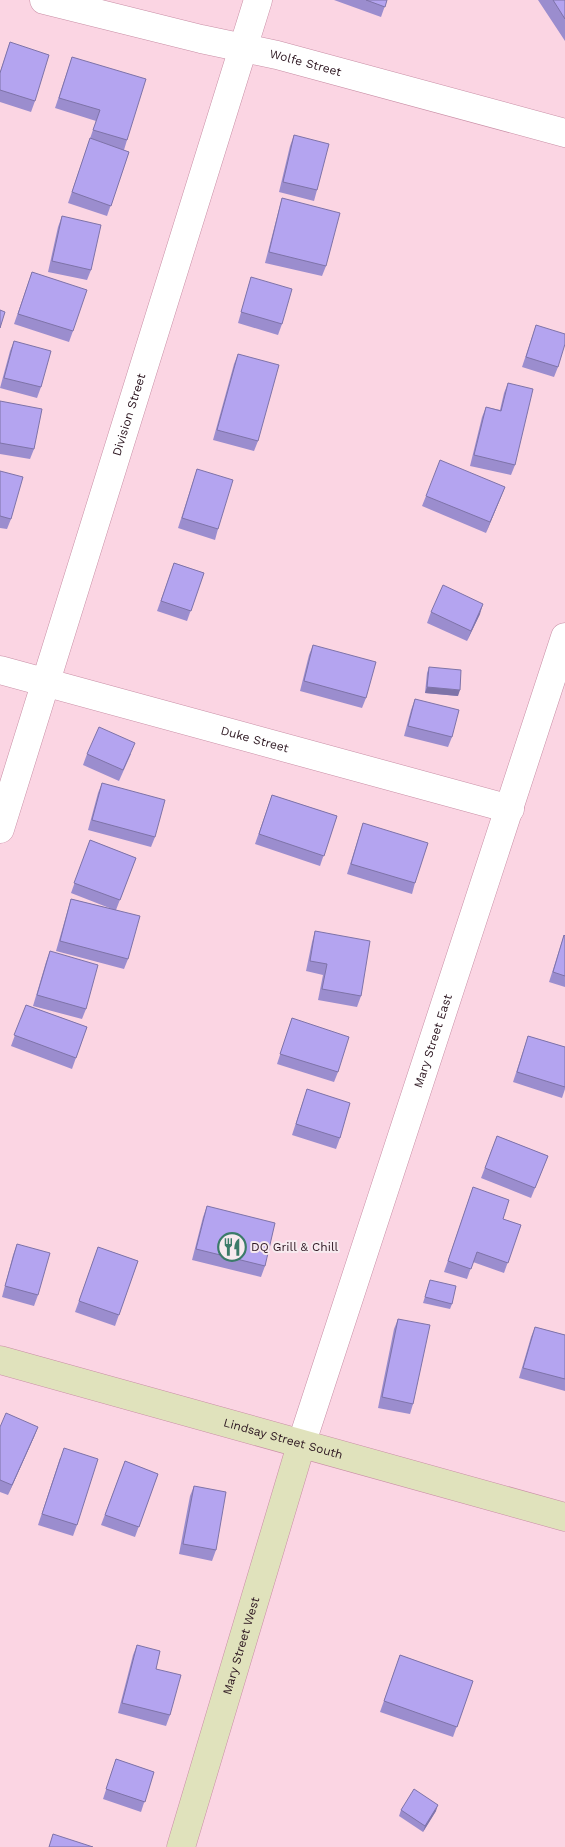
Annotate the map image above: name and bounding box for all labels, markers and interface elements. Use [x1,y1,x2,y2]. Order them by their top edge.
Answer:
street label: Wolfe Street [268,47,343,79]
street label: Division Street [110,372,148,458]
street label: Duke Street [219,723,290,755]
street label: Mary Street East [411,992,455,1090]
restaurant icon: DQ Grill & Chill [217,1232,247,1262]
place label: DQ Grill & Chill [251,1240,339,1254]
street label: Lindsay Street South [222,1415,344,1462]
street label: Mary Street West [220,1595,262,1696]

